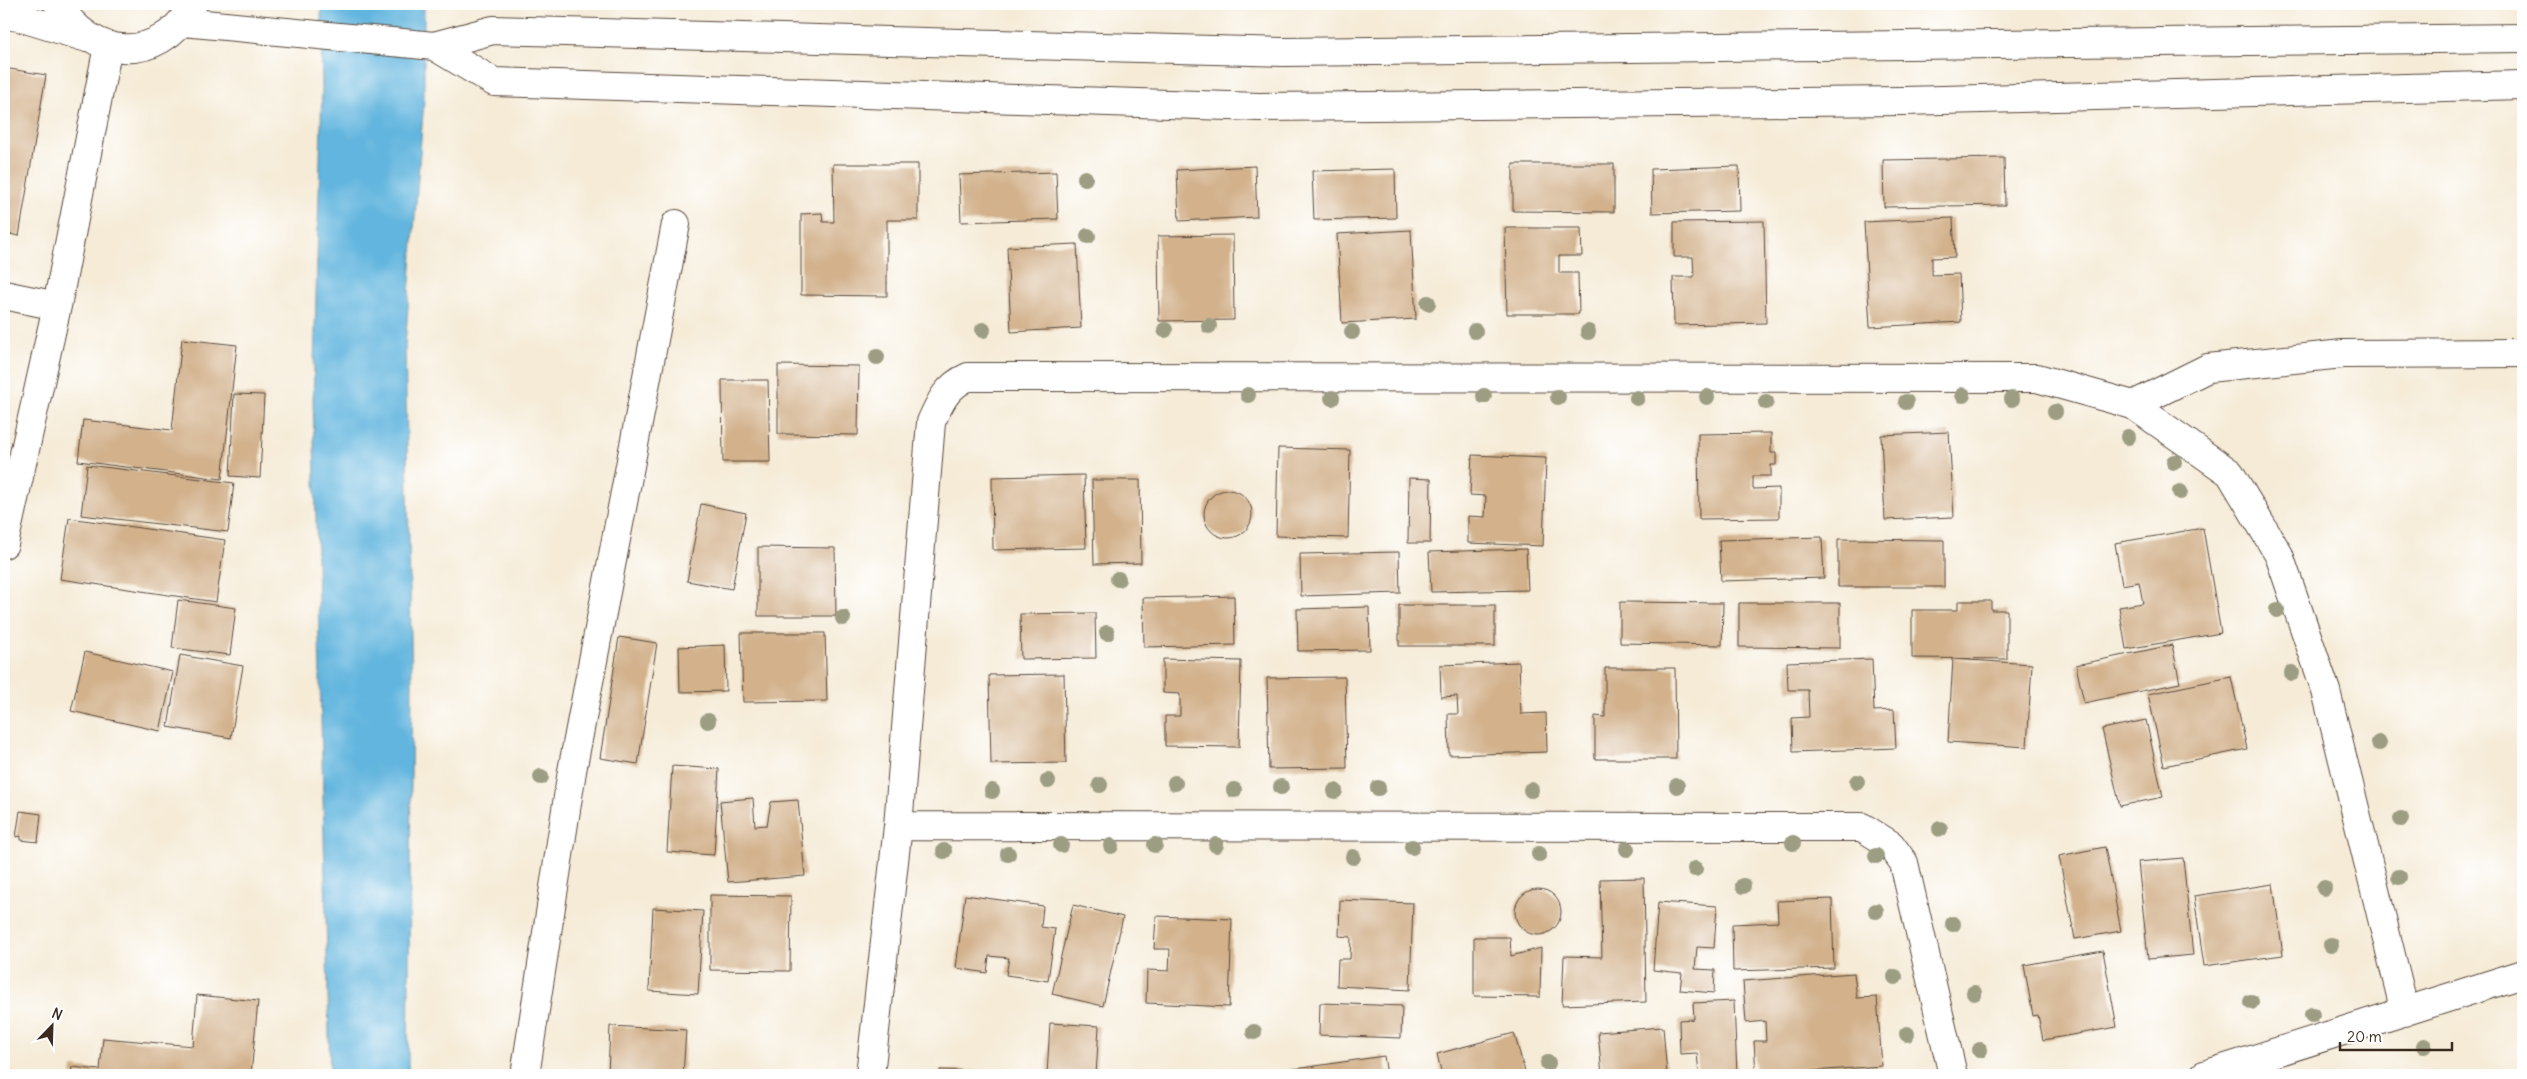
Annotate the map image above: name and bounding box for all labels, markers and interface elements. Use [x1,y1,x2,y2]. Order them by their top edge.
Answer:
north arrow [28,1002,78,1052]
text: N [49,1004,65,1024]
scale bar [2340,1019,2452,1051]
text: 20 m [2347,1027,2382,1046]

